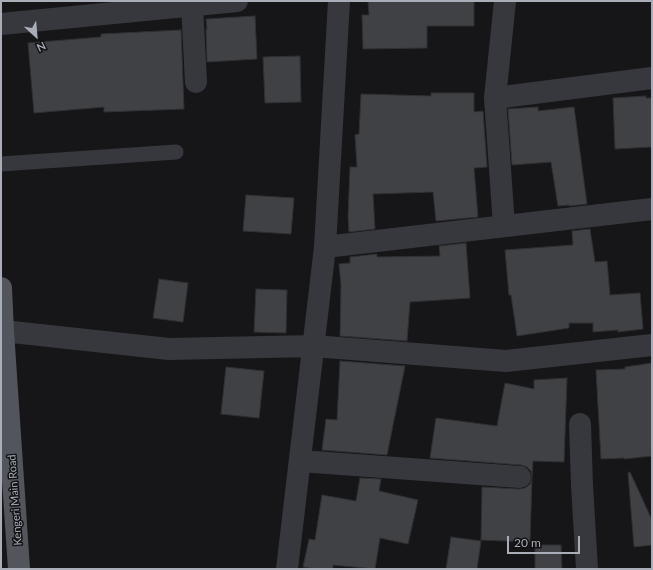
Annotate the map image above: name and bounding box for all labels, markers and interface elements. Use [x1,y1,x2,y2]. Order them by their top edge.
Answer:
north arrow [16,16,56,56]
text: N [35,40,48,55]
street label: Kengeri Main Road [5,454,25,546]
scale bar [509,528,582,554]
text: 20 m [514,535,541,550]

